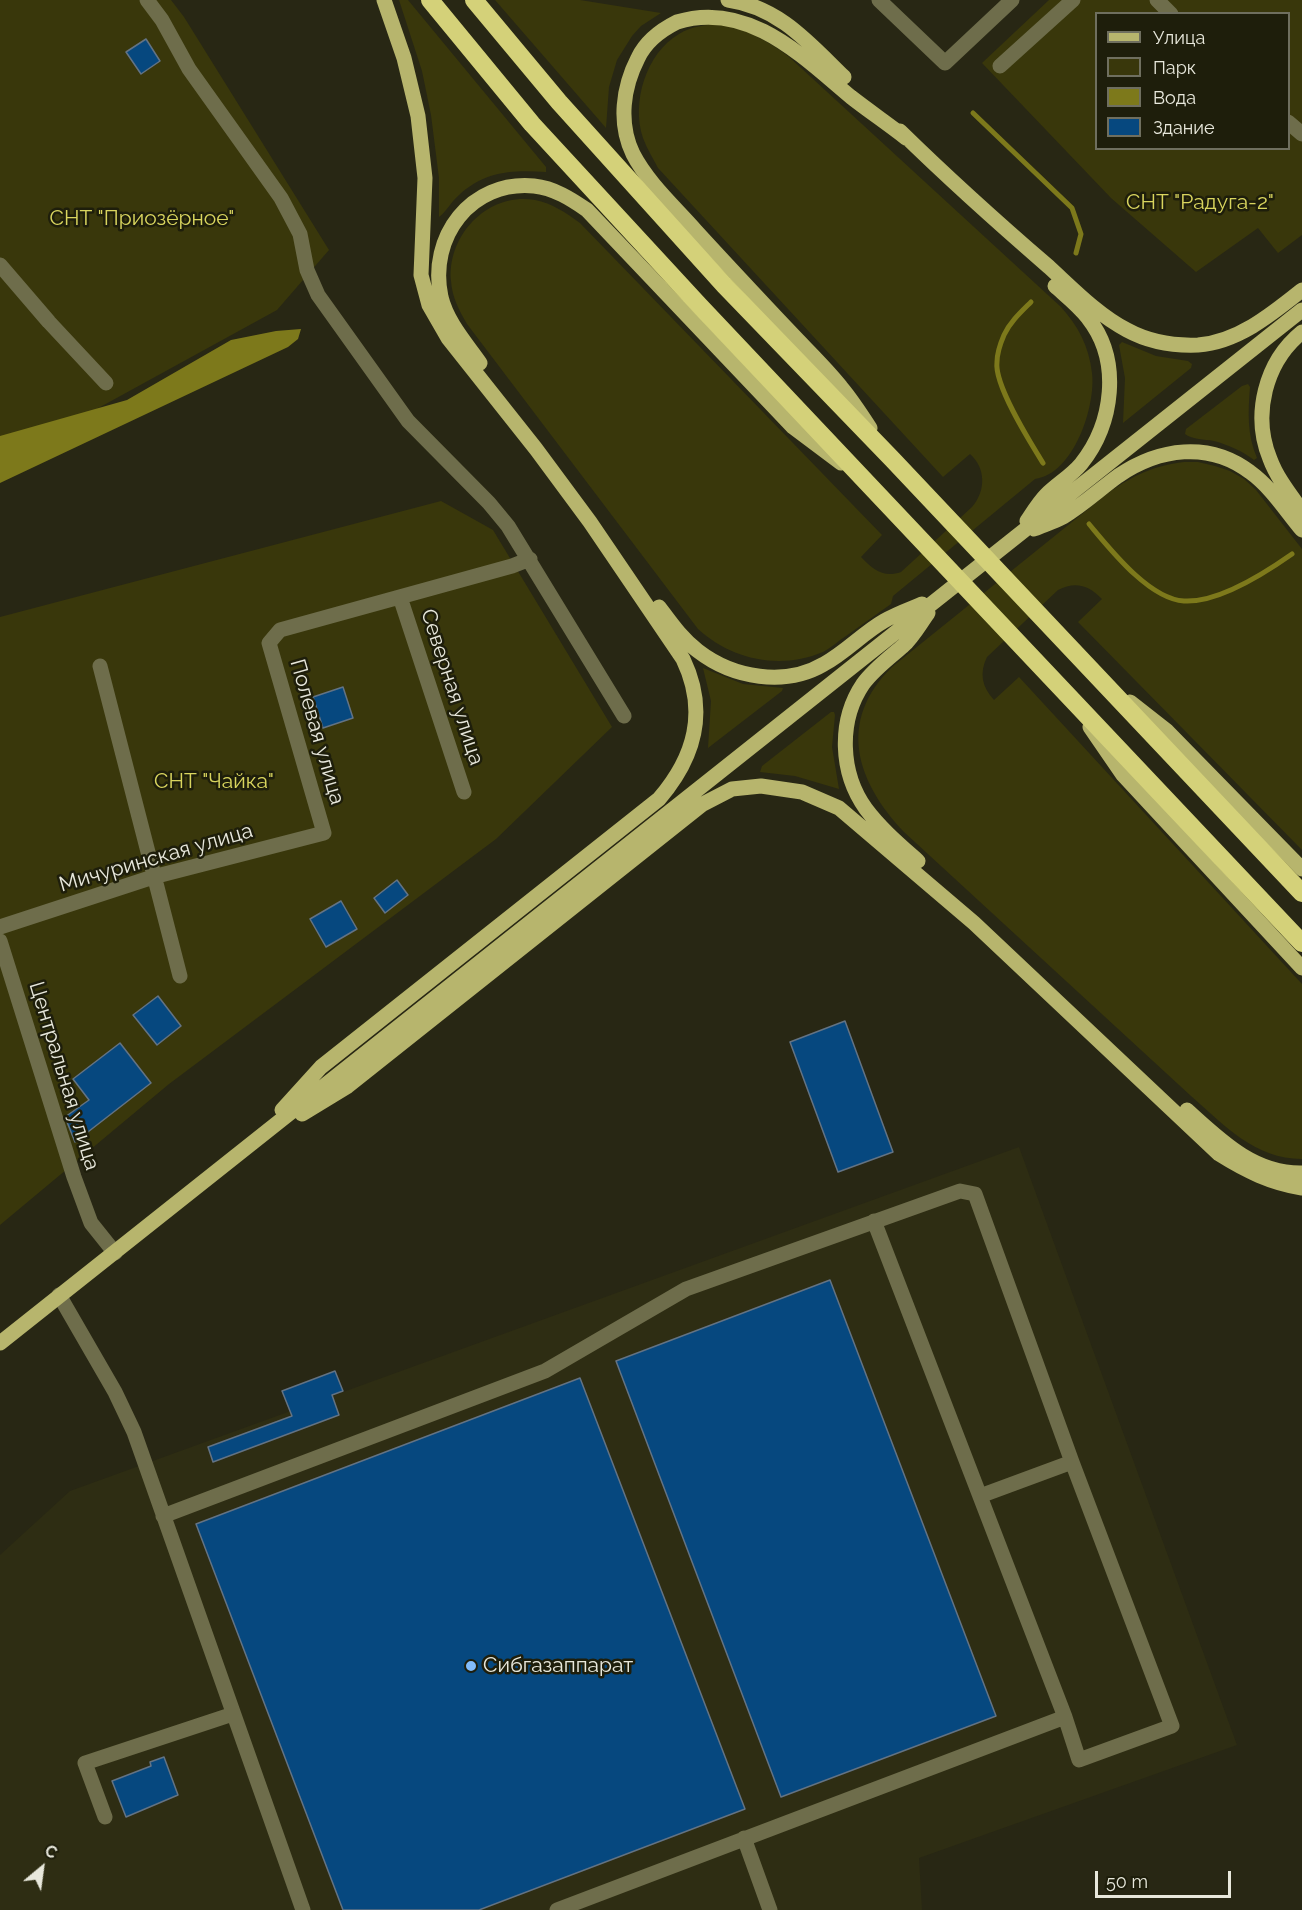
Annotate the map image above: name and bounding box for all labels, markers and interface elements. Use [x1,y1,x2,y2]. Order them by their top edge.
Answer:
legend [1095,12,1290,150]
text: Улица [1153,27,1205,48]
text: Парк [1153,57,1196,78]
text: Вода [1153,87,1196,108]
text: Здание [1153,117,1215,138]
park label: СНТ "Радуга-2" [1126,190,1274,216]
park label: СНТ "Приозёрное" [50,206,234,232]
street label: Северная улица [415,606,489,768]
street label: Полевая улица [284,656,350,808]
park label: СНТ "Чайка" [154,769,274,795]
street label: Мичуринская улица [56,818,256,898]
street label: Центральная улица [23,979,105,1173]
place label: Сибгазаппарат [483,1653,633,1679]
marker: Сибгазаппарат [464,1659,478,1673]
north arrow [12,1838,72,1898]
text: С [42,1841,60,1863]
scale bar [1098,1859,1234,1897]
text: 50 m [1106,1871,1148,1892]

